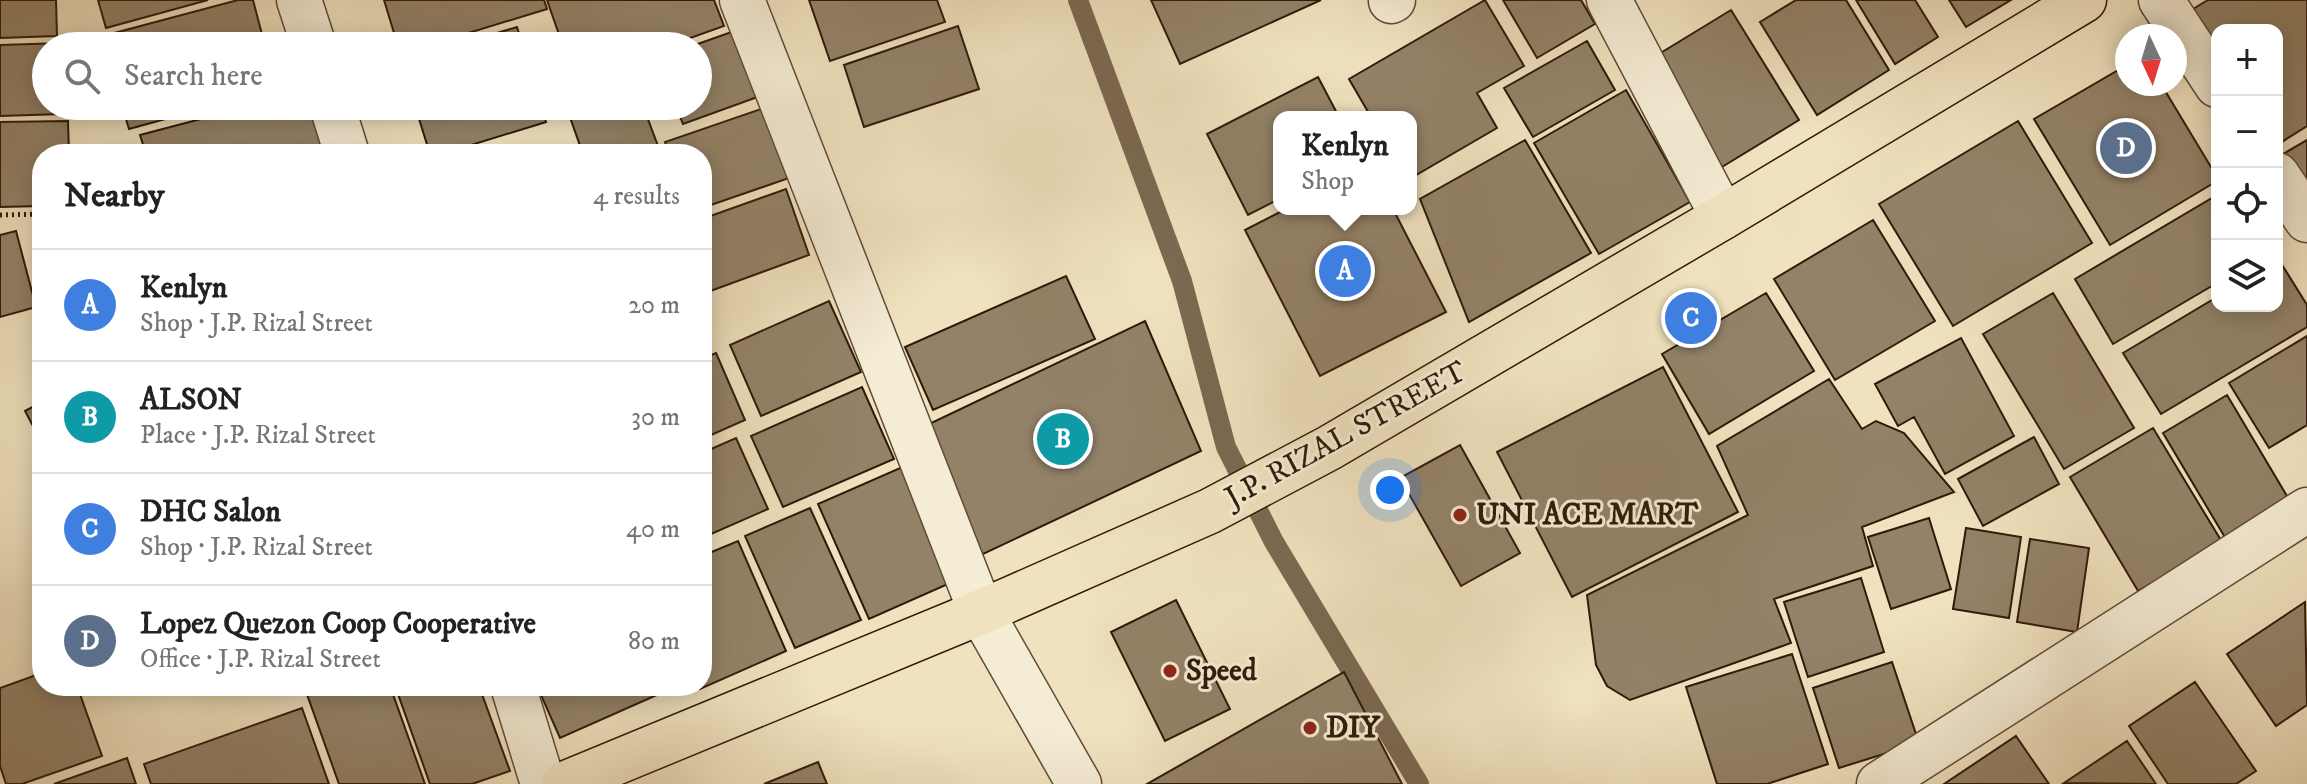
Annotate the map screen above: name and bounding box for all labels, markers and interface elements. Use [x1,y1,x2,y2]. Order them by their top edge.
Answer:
north arrow [2115,24,2187,96]
map controls [2211,24,2283,312]
button: + [2211,24,2283,96]
search box [32,32,712,120]
icon: search [60,54,104,98]
text: Search here [124,58,263,95]
button: − [2211,96,2283,168]
popup [1273,111,1417,215]
pin: D [2100,118,2152,178]
text: Kenlyn [1301,128,1389,165]
text: Shop [1301,165,1354,198]
button: locate [2211,168,2283,240]
text: Nearby [64,175,165,217]
text: 4 results [593,180,680,213]
button: layers [2211,240,2283,312]
pin: A [1319,241,1371,301]
text: Kenlyn [140,270,227,307]
pin: C [1665,288,1717,348]
text: A [82,289,98,322]
text: 20 m [628,289,680,322]
text: Shop · J.P. Rizal Street [140,307,373,340]
street label: J.P. RIZAL STREET [1216,353,1473,518]
text: ALSON [140,382,242,419]
text: B [82,401,98,434]
text: 30 m [631,401,680,434]
pin: B [1037,409,1089,469]
text: Place · J.P. Rizal Street [140,419,376,452]
your location [1370,470,1410,510]
text: DHC Salon [140,494,281,531]
place label: UNI ACE MART [1476,497,1699,534]
marker: UNI ACE MART [1451,506,1469,524]
text: C [81,513,99,546]
text: 40 m [626,513,680,546]
text: Shop · J.P. Rizal Street [140,531,373,564]
text: Lopez Quezon Coop Cooperative [140,606,536,643]
text: D [80,625,100,658]
text: 80 m [628,625,680,658]
text: Office · J.P. Rizal Street [140,643,381,676]
place label: Speed [1186,653,1258,690]
marker: Speed [1161,662,1179,680]
place label: DIY [1326,710,1381,747]
marker: DIY [1301,719,1319,737]

